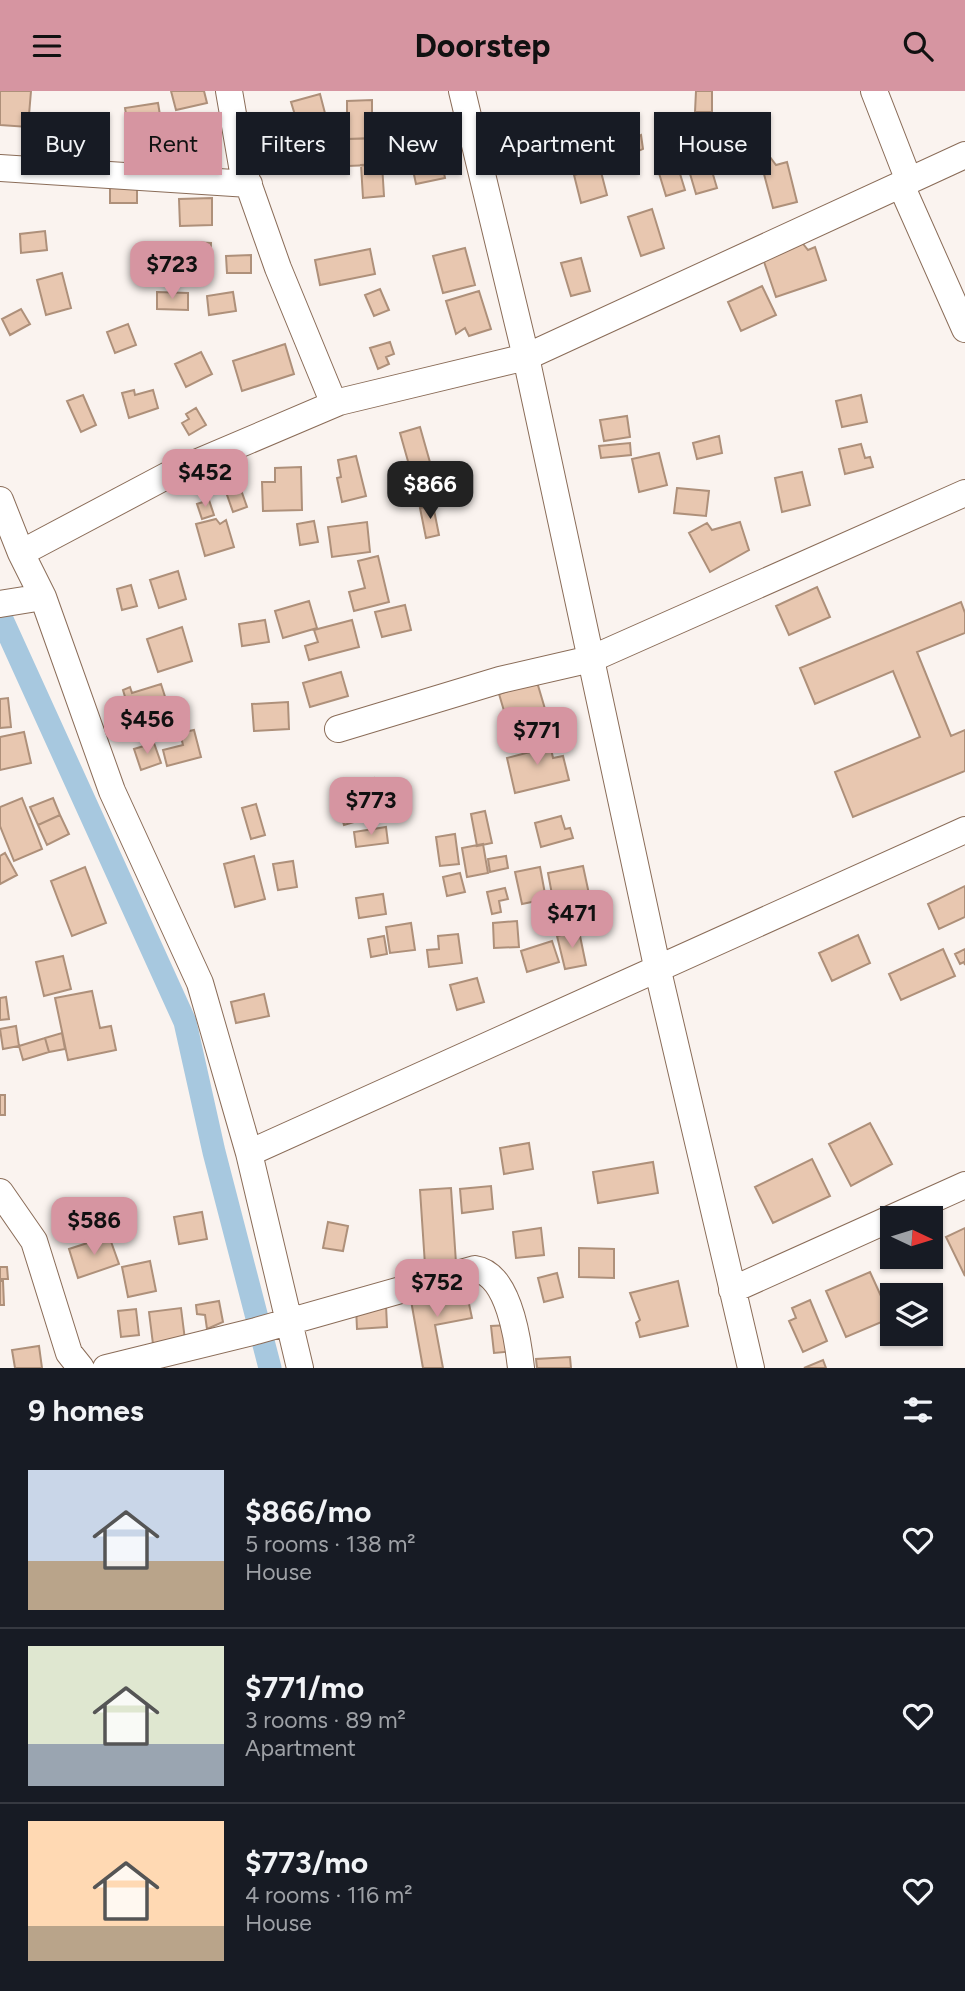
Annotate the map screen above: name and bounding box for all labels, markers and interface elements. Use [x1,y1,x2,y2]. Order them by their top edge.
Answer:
icon: menu [28,27,66,65]
text: Doorstep [414,27,551,65]
icon: search [899,27,937,65]
chip: Buy [21,112,110,175]
chip: Rent [124,112,222,175]
chip: Filters [236,112,350,175]
chip: New [364,112,462,175]
chip: Apartment [476,112,640,175]
chip: House [654,112,771,175]
pin: $723 [131,241,213,301]
text: $723 [146,250,198,278]
pin: $452 [164,449,246,509]
text: $452 [178,458,232,486]
pin: $866 [389,461,471,521]
text: $866 [403,470,457,498]
pin: $456 [106,697,188,756]
text: $456 [120,705,174,733]
pin: $771 [496,707,578,767]
text: $771 [513,716,561,744]
pin: $773 [330,777,412,837]
text: $773 [345,786,397,814]
pin: $471 [531,891,613,950]
text: $471 [547,899,597,927]
pin: $586 [53,1197,135,1257]
text: $586 [67,1206,121,1234]
north arrow [880,1206,943,1269]
map controls [880,1206,943,1346]
pin: $752 [396,1259,478,1319]
text: $752 [411,1268,463,1296]
button: layers [880,1283,943,1346]
icon: filters [899,1391,937,1429]
text: 9 homes [28,1392,144,1429]
text: $866/mo [245,1493,371,1530]
icon: home [84,1498,168,1582]
icon: heart [899,1521,937,1559]
text: 5 rooms · 138 m² [245,1530,416,1558]
text: House [245,1558,312,1586]
text: $771/mo [245,1669,364,1706]
icon: home [84,1674,168,1758]
icon: heart [899,1697,937,1735]
text: 3 rooms · 89 m² [245,1706,406,1734]
text: Apartment [245,1734,356,1762]
text: $773/mo [245,1844,368,1881]
icon: home [84,1849,168,1933]
icon: heart [899,1872,937,1910]
text: 4 rooms · 116 m² [245,1881,413,1909]
text: House [245,1909,312,1937]

